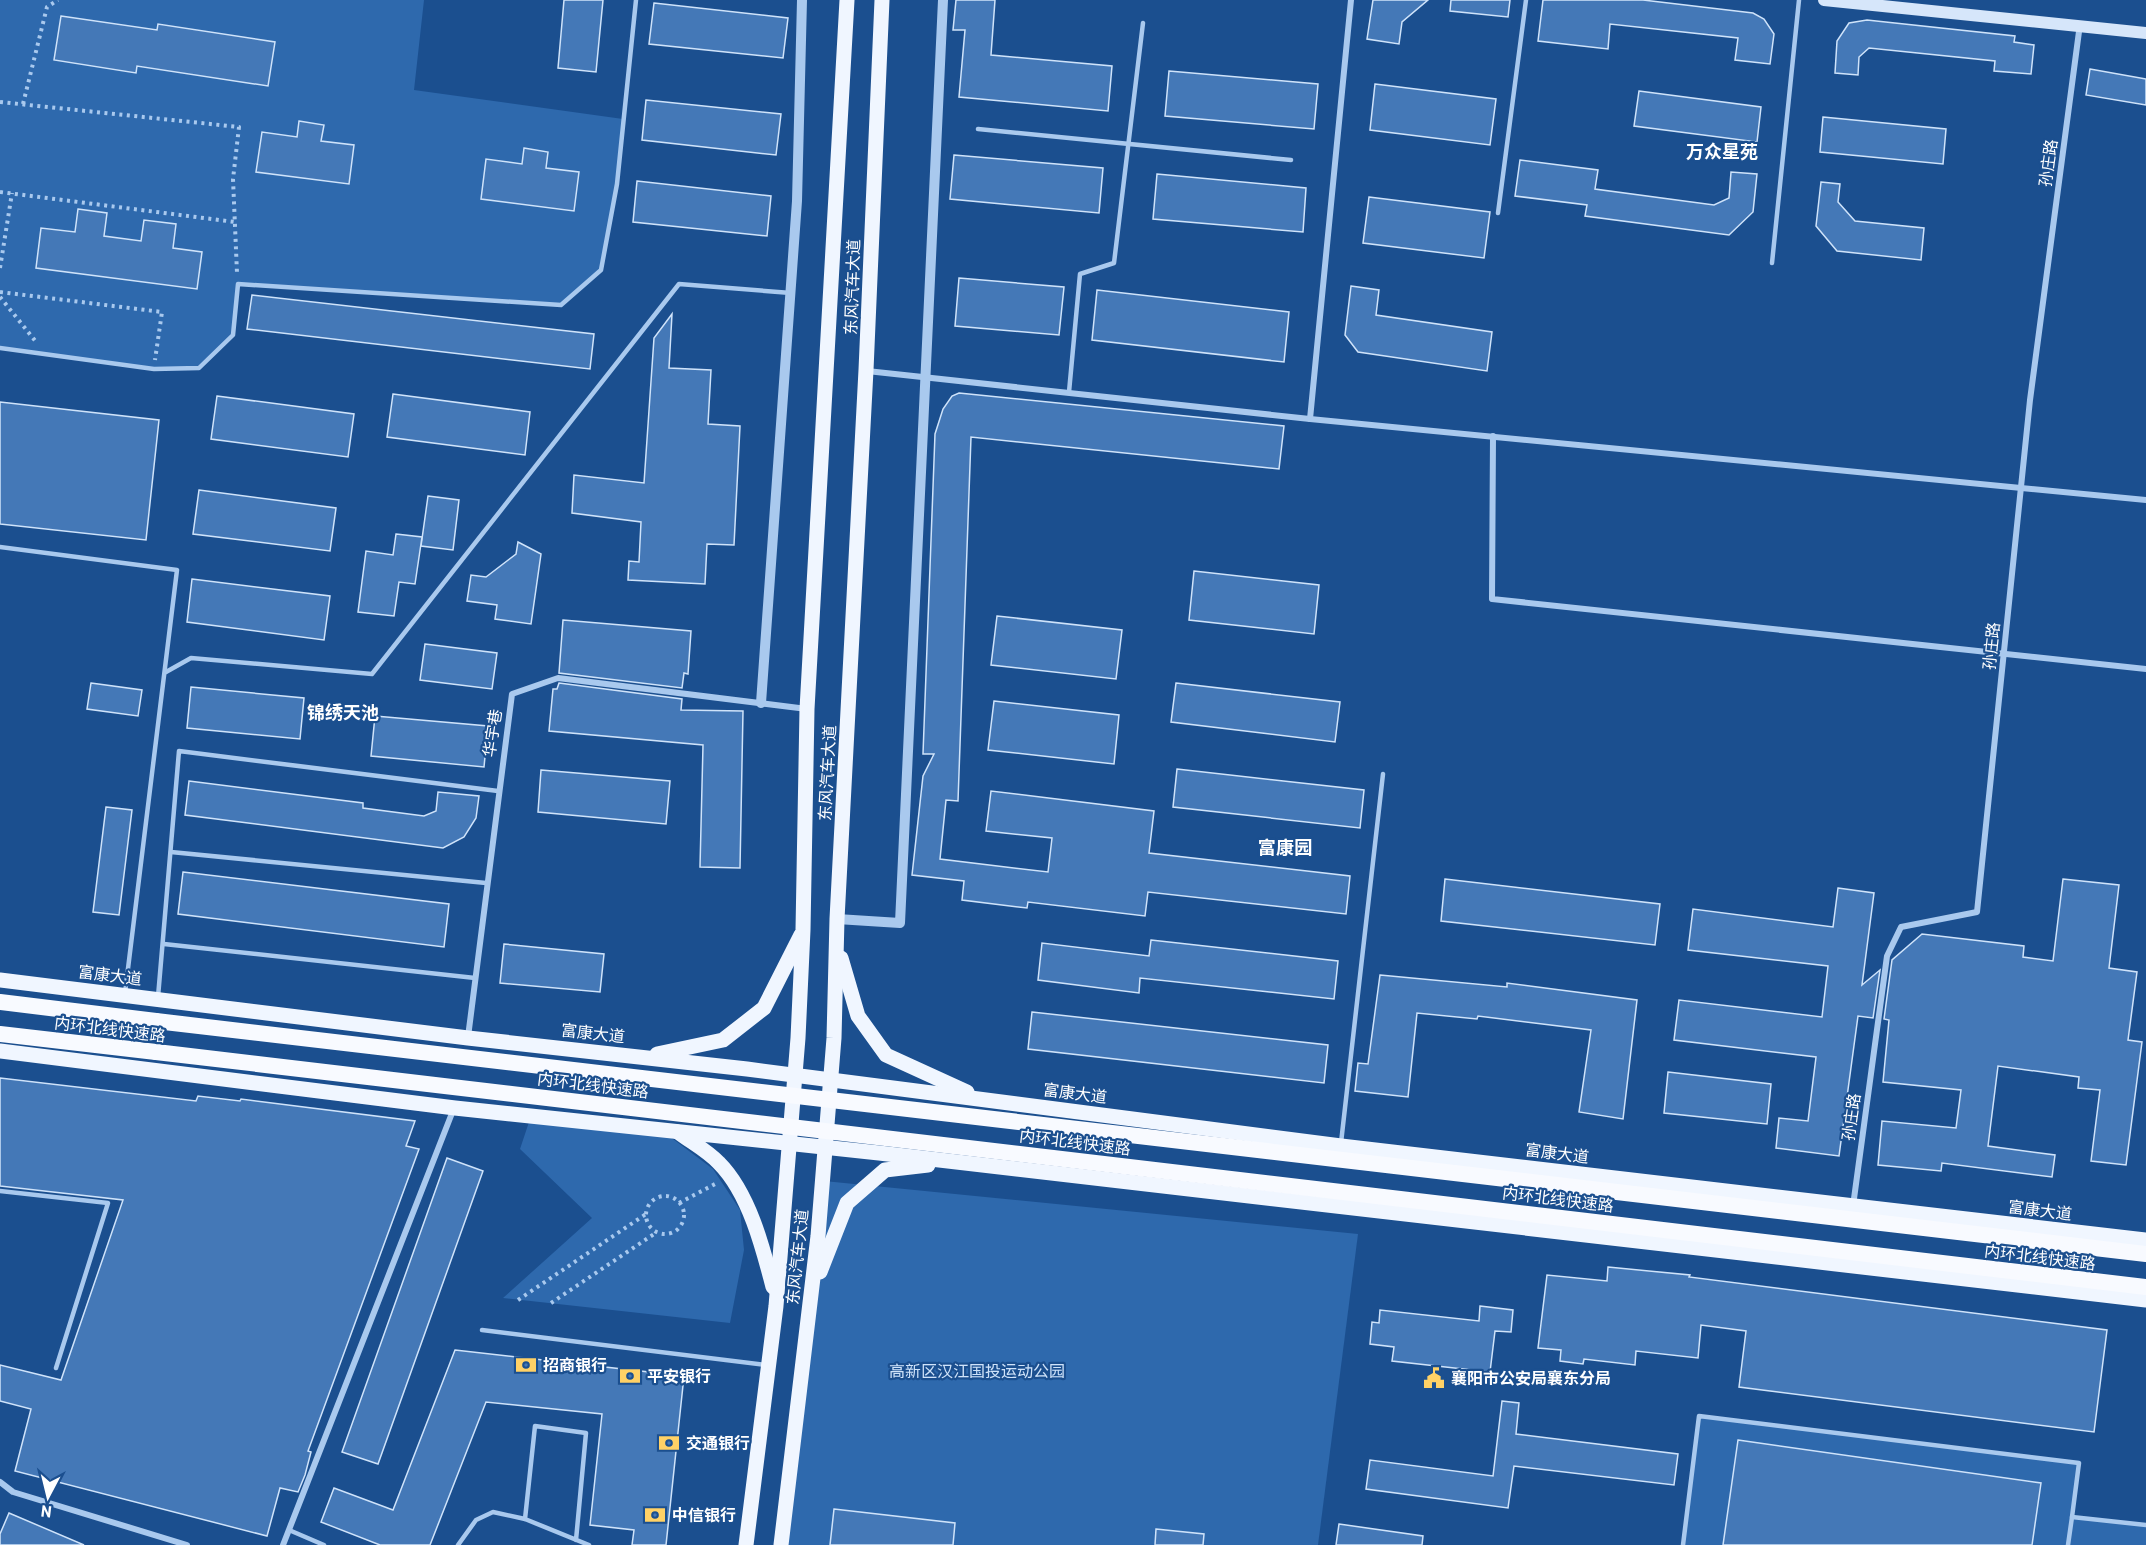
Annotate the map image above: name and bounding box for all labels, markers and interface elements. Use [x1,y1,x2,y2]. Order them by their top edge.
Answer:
street label: 孙庄路 [2035,138,2060,188]
district label: 万众星苑 [1686,140,1758,162]
street label: 东风汽车大道 [840,239,863,335]
street label: 孙庄路 [1979,621,2002,671]
district label: 锦绣天池 [307,701,379,723]
street label: 华宇巷 [478,708,505,758]
street label: 东风汽车大道 [815,725,839,821]
district label: 富康园 [1258,836,1312,858]
street label: 富康大道 [77,961,143,988]
street label: 内环北线快速路 [53,1012,167,1045]
street label: 富康大道 [560,1020,626,1045]
street label: 内环北线快速路 [536,1068,650,1101]
street label: 富康大道 [1042,1079,1108,1106]
street label: 孙庄路 [1838,1092,1863,1142]
street label: 内环北线快速路 [1018,1125,1132,1158]
street label: 富康大道 [1524,1139,1590,1166]
street label: 内环北线快速路 [1501,1182,1615,1215]
street label: 富康大道 [2007,1196,2073,1223]
street label: 东风汽车大道 [782,1208,811,1306]
street label: 内环北线快速路 [1983,1240,2097,1273]
bank icon: 招商银行 [514,1353,538,1377]
place label: 招商银行 [543,1355,607,1374]
park label: 高新区汉江国投运动公园 [889,1361,1065,1380]
bank icon: 平安银行 [618,1364,642,1388]
place label: 平安银行 [647,1366,711,1385]
public building icon: 襄阳市公安局襄东分局 [1422,1366,1446,1390]
place label: 襄阳市公安局襄东分局 [1451,1368,1611,1387]
bank icon: 交通银行 [657,1431,681,1455]
place label: 交通银行 [686,1433,750,1452]
north arrow [18,1467,78,1527]
text: N [40,1502,53,1522]
bank icon: 中信银行 [643,1503,667,1527]
place label: 中信银行 [672,1505,736,1524]

